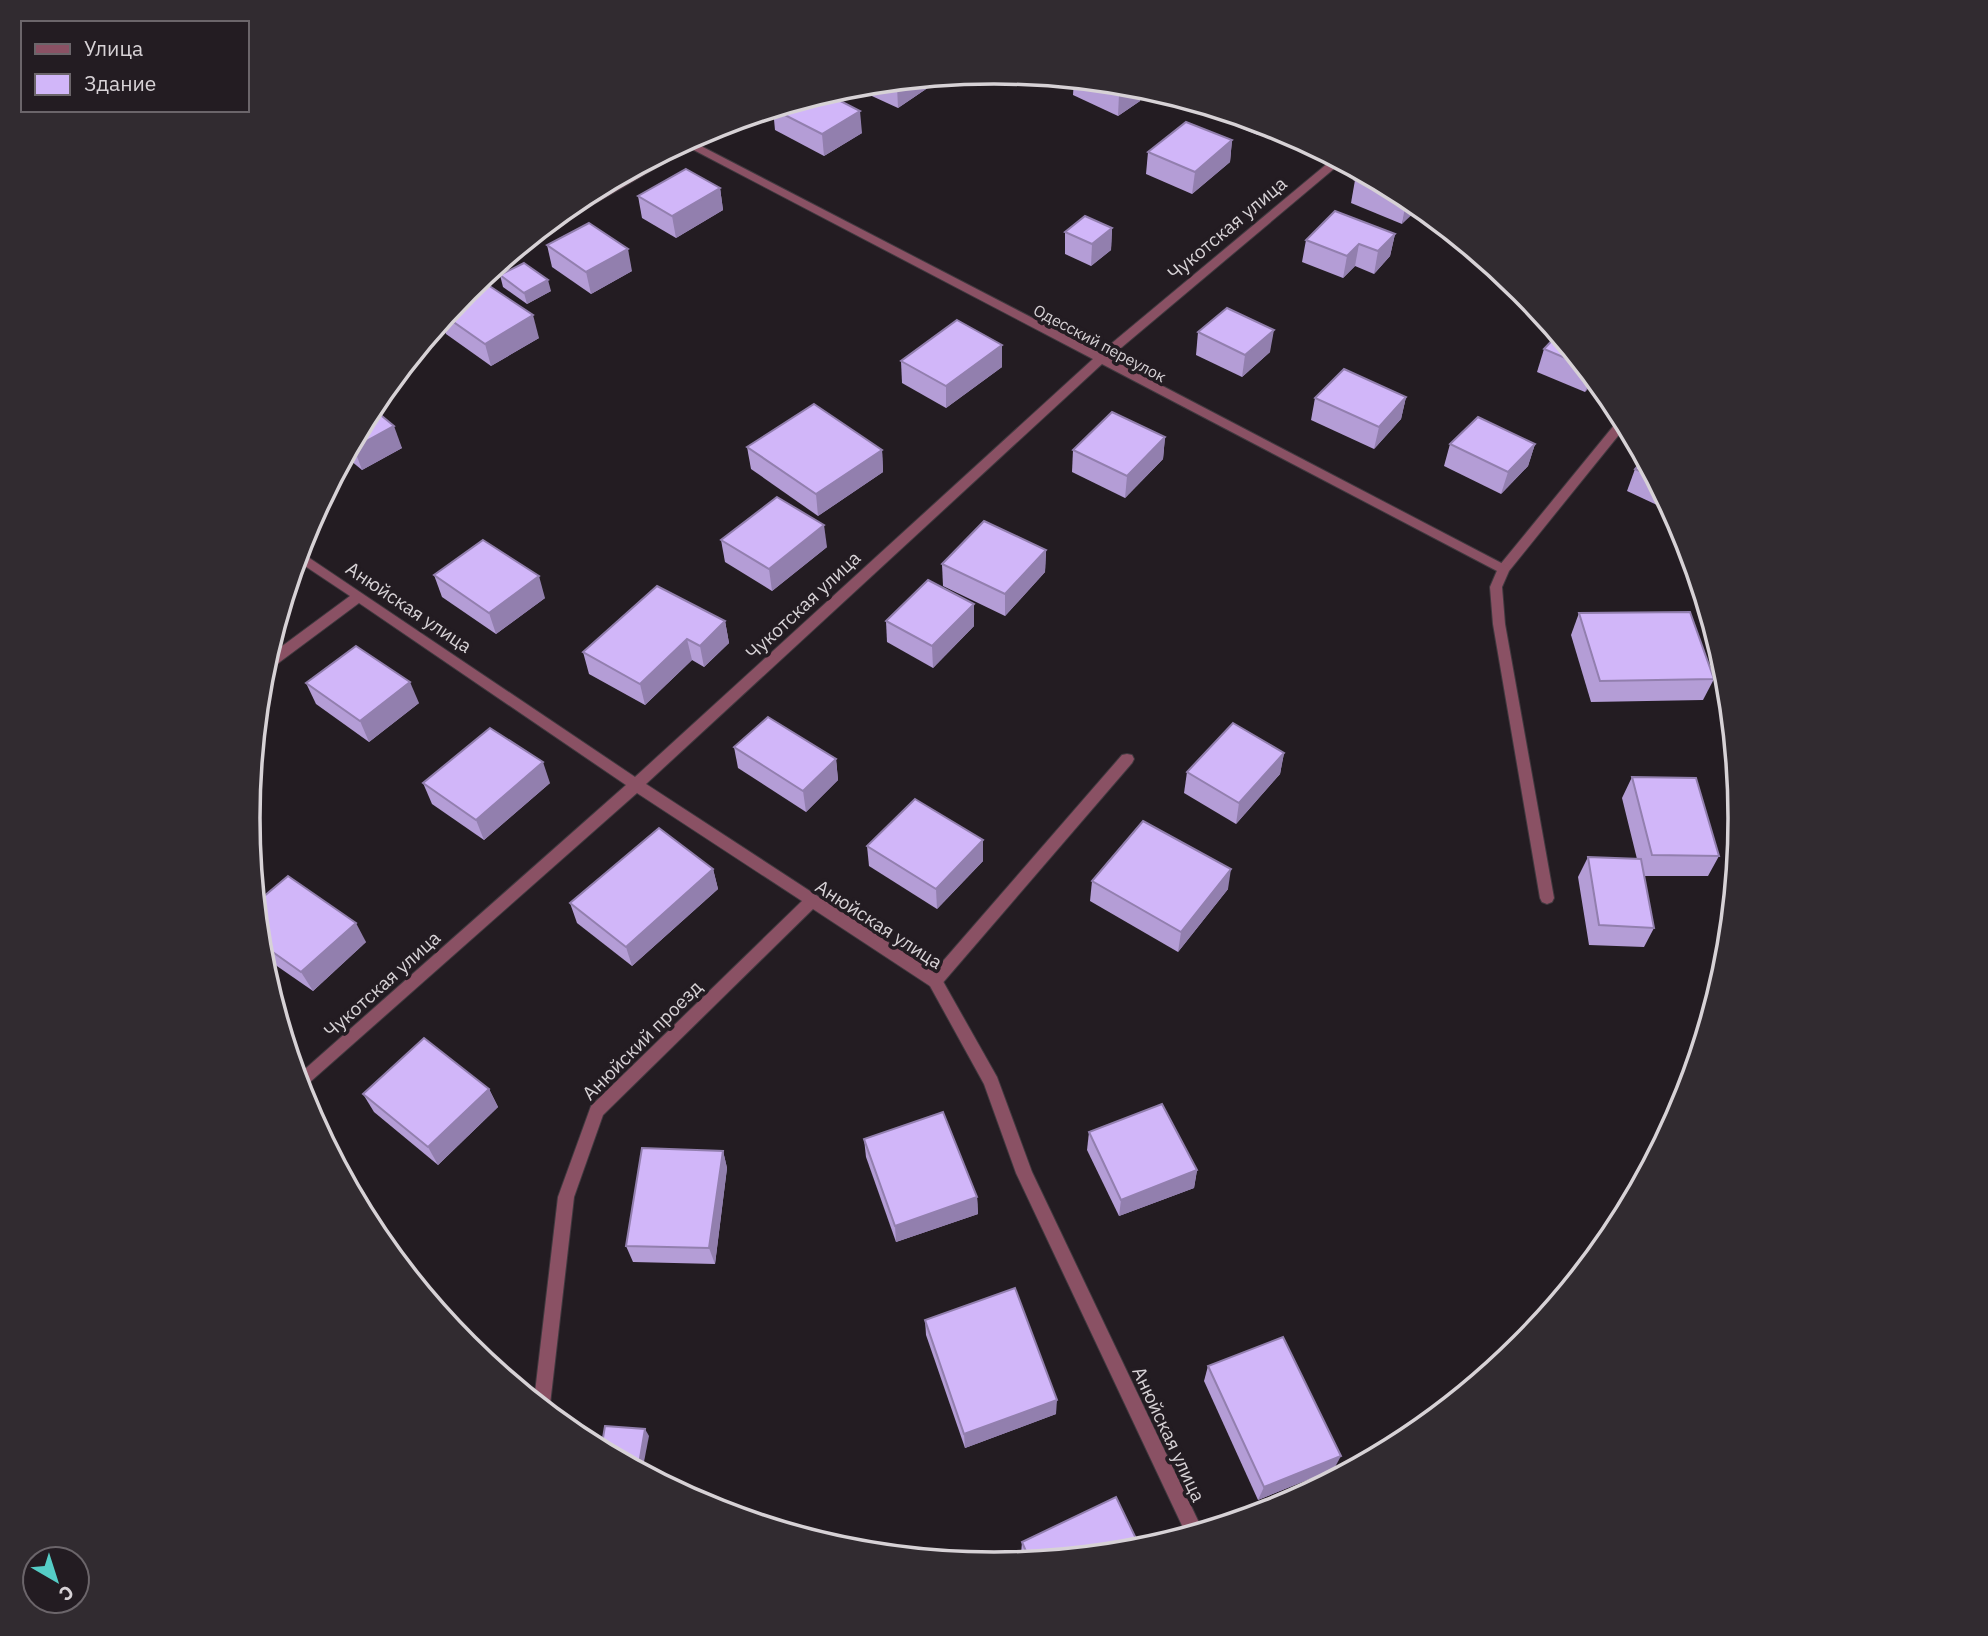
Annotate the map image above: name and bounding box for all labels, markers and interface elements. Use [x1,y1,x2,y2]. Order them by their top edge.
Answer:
legend [21,21,248,112]
text: Улица [84,34,143,62]
text: Здание [84,69,156,97]
street label: Чукотская улица [1163,171,1291,285]
street label: Одесский переулок [1030,300,1170,387]
street label: Чукотская улица [741,546,865,664]
street label: Анюйская улица [342,556,476,658]
street label: Анюйская улица [811,874,947,974]
street label: Чукотская улица [319,925,445,1043]
street label: Анюйский проезд [577,975,707,1105]
street label: Анюйская улица [1127,1362,1211,1506]
north arrow [21,1545,91,1615]
text: С [54,1580,79,1606]

